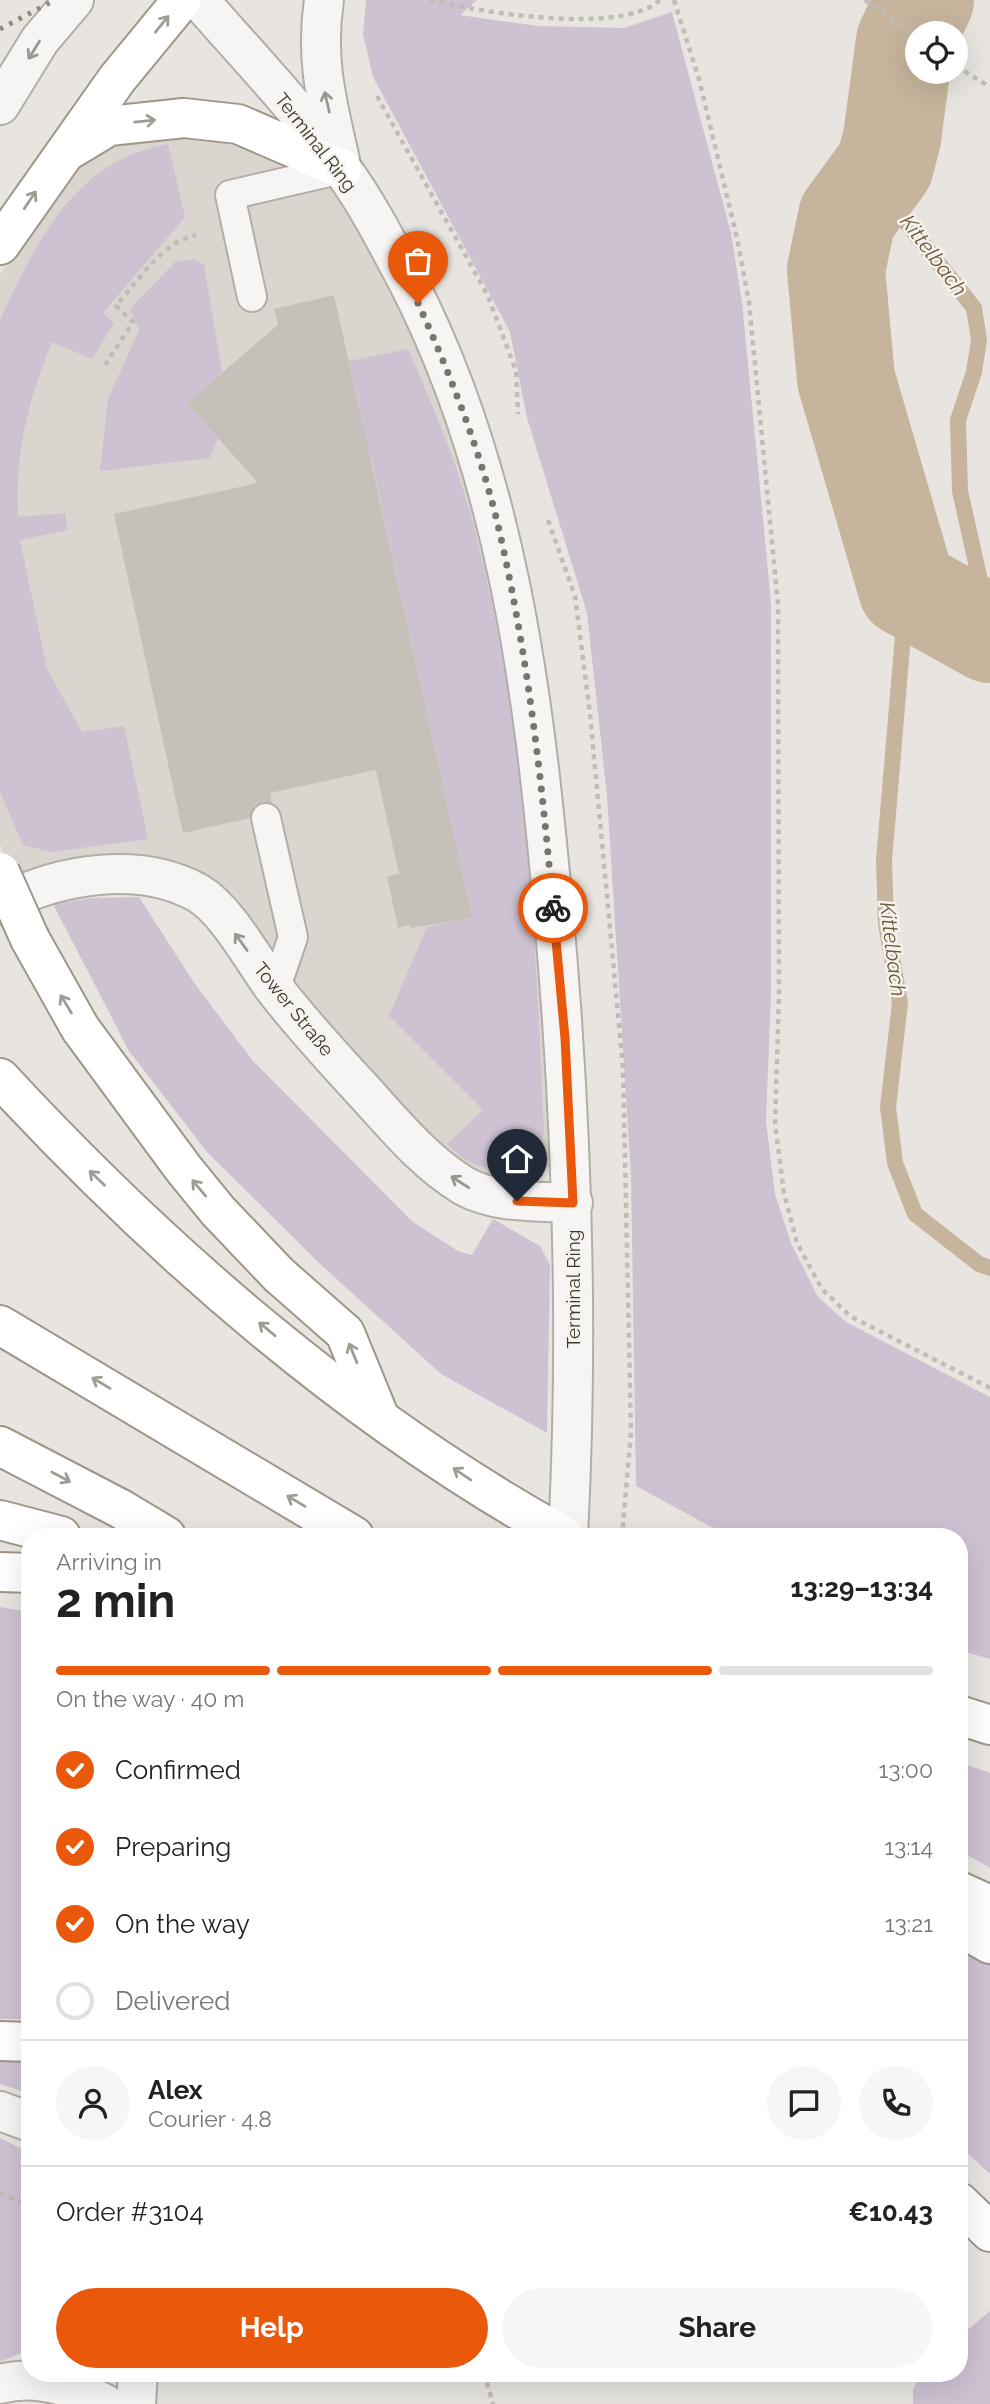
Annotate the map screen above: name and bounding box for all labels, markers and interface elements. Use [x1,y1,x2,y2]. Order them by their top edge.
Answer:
one-way arrow [154,15,170,33]
map controls [905,21,968,84]
button: locate [905,21,968,84]
one-way arrow [26,40,41,59]
street label: Terminal Ring [271,88,361,196]
one-way arrow [320,91,333,114]
one-way arrow [133,114,156,127]
one-way arrow [23,191,37,210]
water label: Kittelbach [895,209,973,301]
pin [388,231,448,303]
icon: bag [399,242,437,280]
courier [518,873,588,943]
icon: bike [534,889,572,927]
water label: Kittelbach [875,900,911,998]
one-way arrow [234,933,249,952]
street label: Tower Straße [250,958,338,1060]
one-way arrow [58,995,72,1015]
pin [487,1129,547,1201]
icon: home [498,1140,536,1178]
one-way arrow [89,1169,106,1186]
one-way arrow [450,1174,470,1188]
one-way arrow [191,1179,207,1197]
street label: Terminal Ring [562,1229,584,1349]
one-way arrow [258,1321,276,1337]
one-way arrow [346,1343,359,1365]
one-way arrow [92,1375,112,1389]
one-way arrow [452,1467,472,1481]
one-way arrow [50,1470,70,1484]
one-way arrow [286,1494,306,1508]
text: Arriving in [56,1548,162,1575]
text: 13:29–13:34 [790,1573,933,1603]
text: 2 min [56,1574,175,1628]
text: On the way · 40 m [56,1685,244,1712]
icon: check [56,1751,94,1789]
text: Confirmed [115,1755,241,1785]
text: 13:00 [878,1756,933,1783]
icon: check [56,1828,94,1866]
text: Preparing [115,1832,231,1862]
text: 13:14 [884,1833,933,1860]
icon: check [56,1905,94,1943]
text: On the way [115,1909,250,1939]
text: 13:21 [885,1910,933,1937]
text: Delivered [115,1986,230,2016]
button: person [56,2066,130,2140]
button: chat [767,2066,841,2140]
button: phone [859,2066,933,2140]
text: Alex [148,2075,203,2105]
text: Courier · 4.8 [148,2105,272,2132]
text: Order #3104 [56,2197,204,2227]
text: €10.43 [848,2197,933,2227]
button: Help [56,2288,488,2368]
button: Share [502,2288,933,2368]

